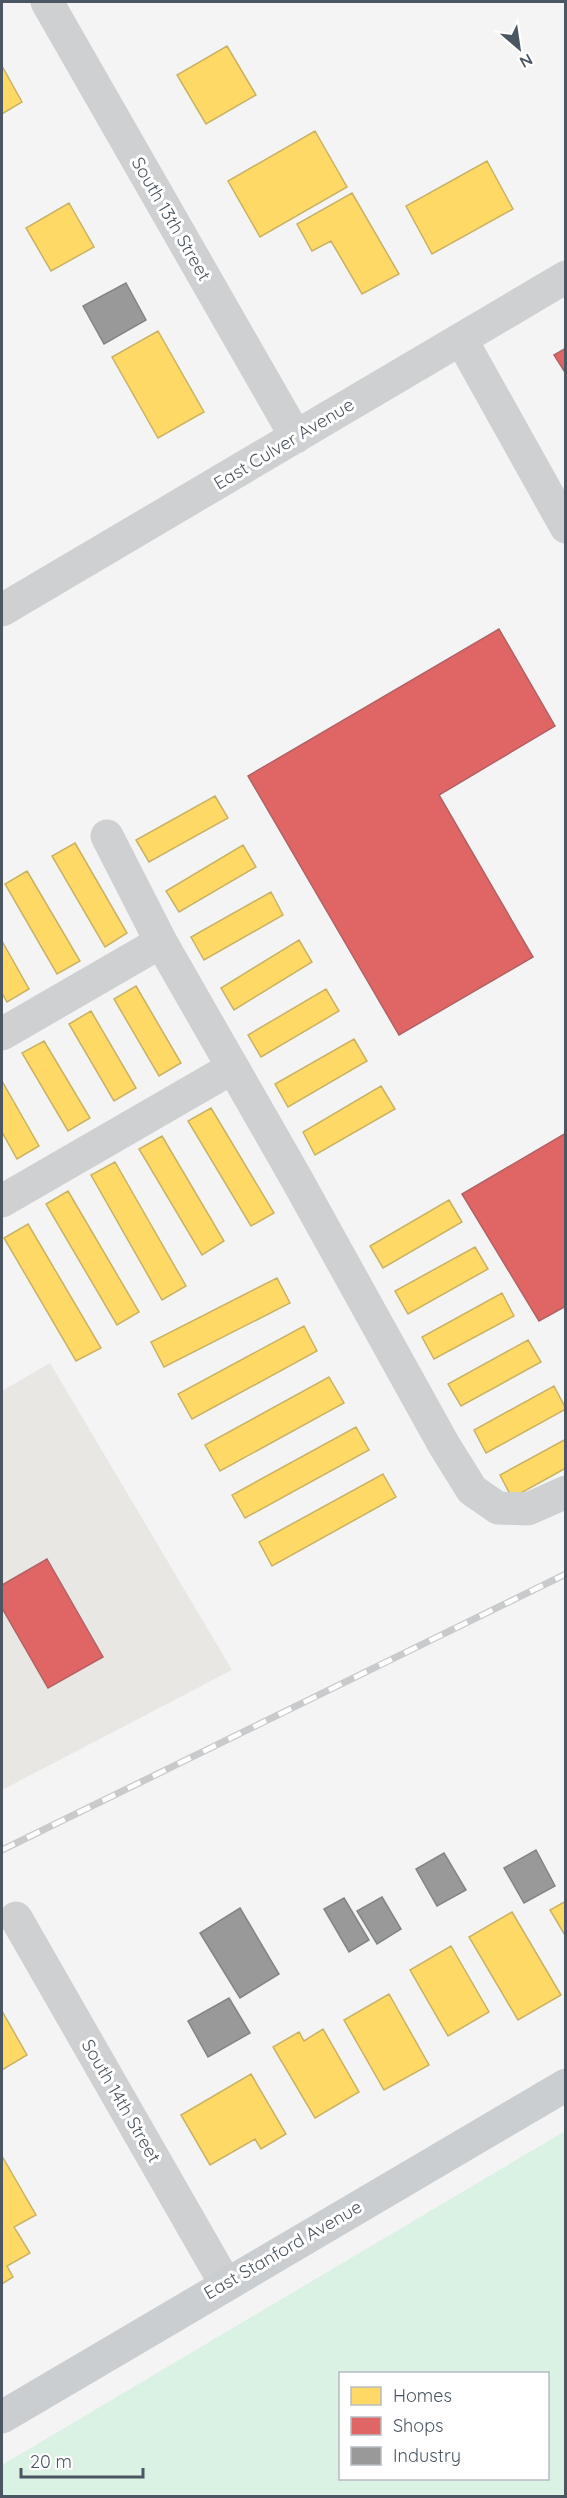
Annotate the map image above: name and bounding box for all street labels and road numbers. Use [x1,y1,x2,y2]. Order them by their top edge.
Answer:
street label: South 13th Street [127,153,216,285]
street label: East Culver Avenue [210,393,358,494]
street label: South 14th Street [77,2035,166,2167]
street label: East Stanford Avenue [200,2195,366,2304]

